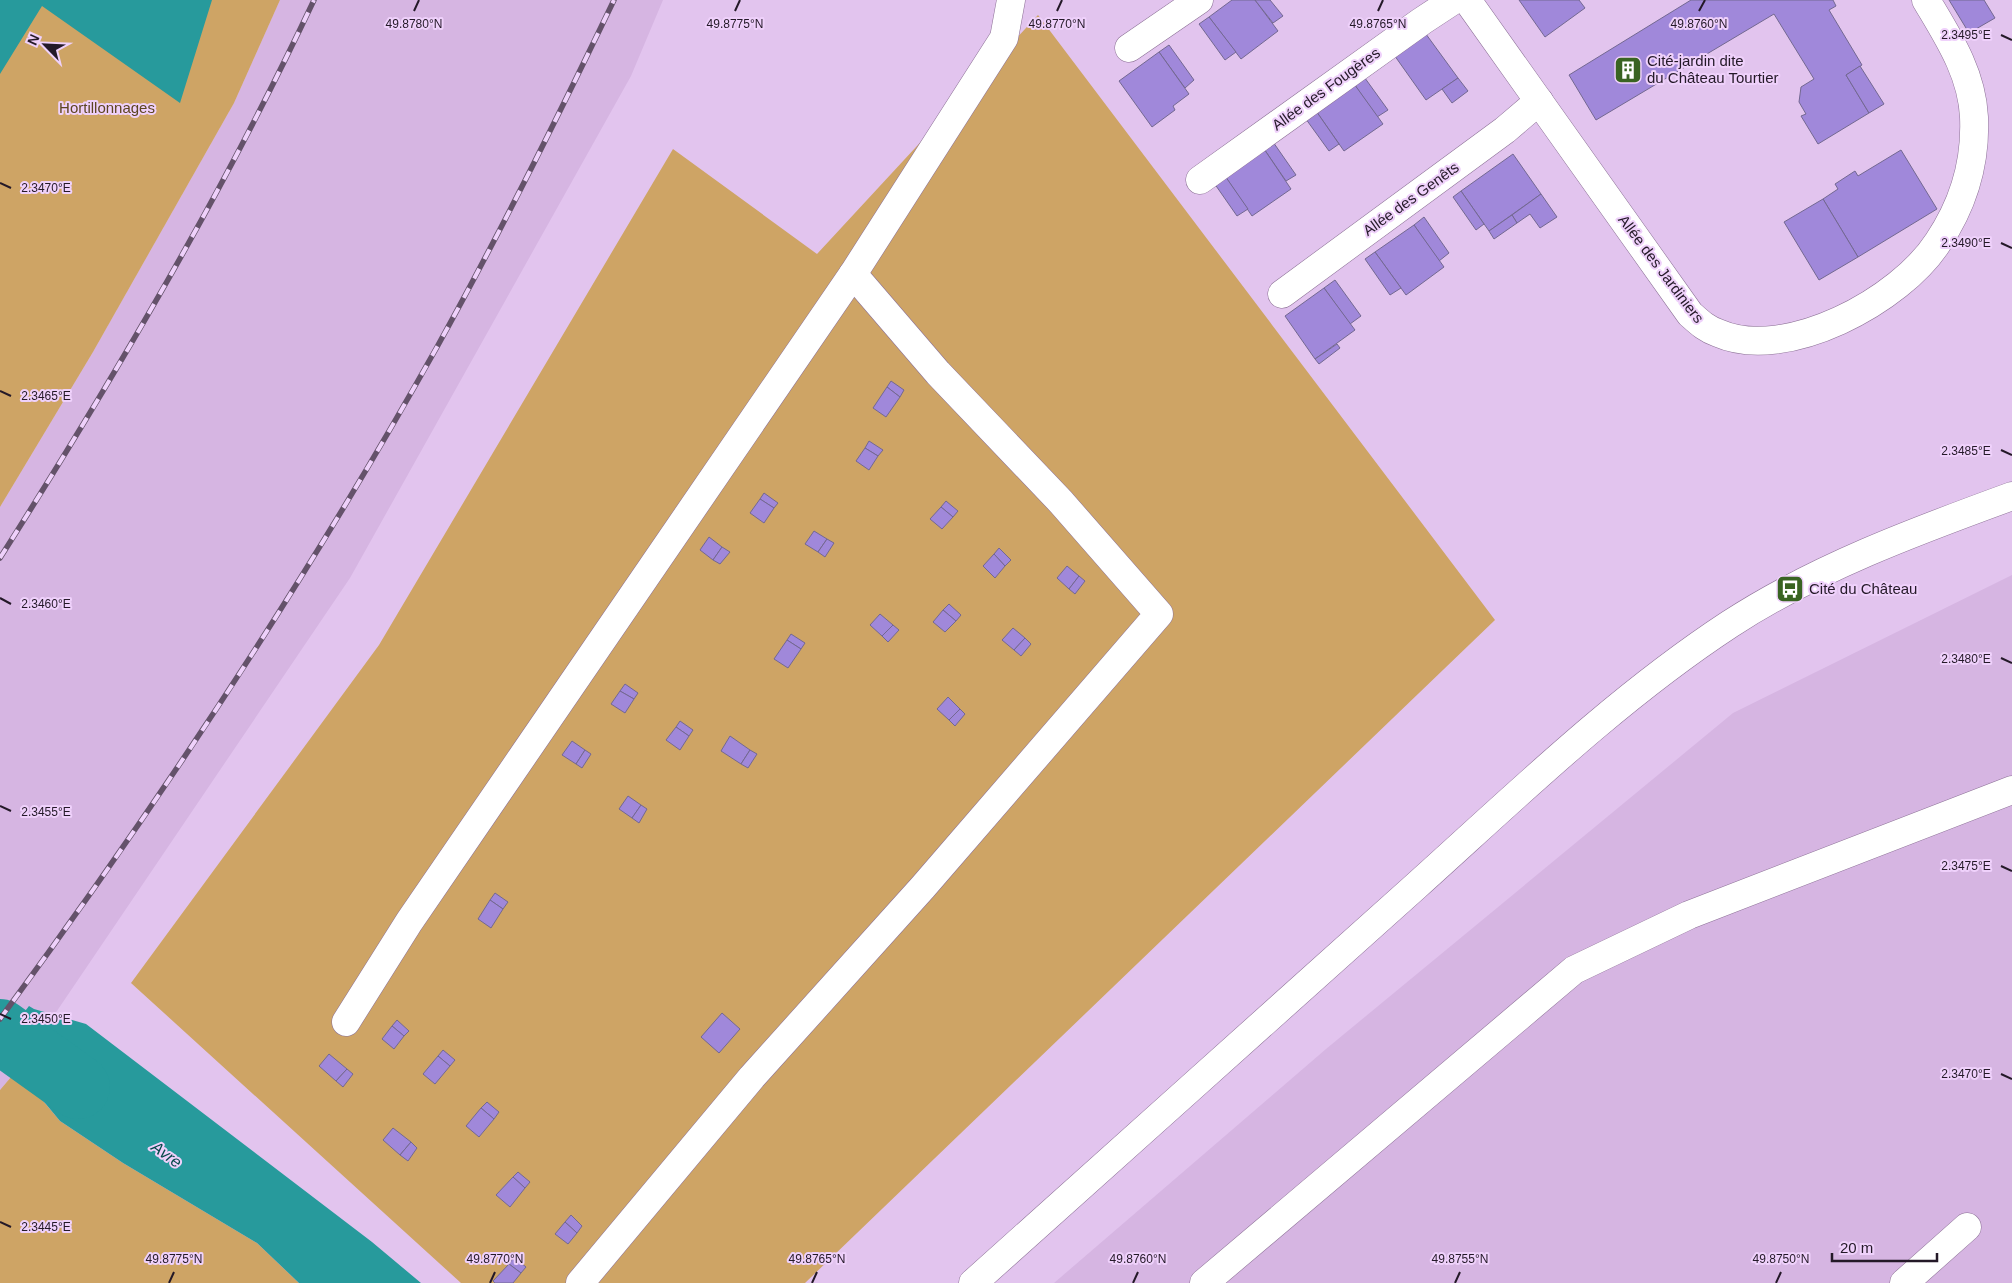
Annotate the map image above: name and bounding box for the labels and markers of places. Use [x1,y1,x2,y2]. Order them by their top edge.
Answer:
place label: Cité-jardin dite du Château Tourtier [1647,52,1778,86]
building icon: Cité-jardin dite du Château Tourtier [1613,55,1643,85]
bus stop icon: Cité du Château [1775,574,1805,604]
place label: Cité du Château [1809,580,1917,597]

